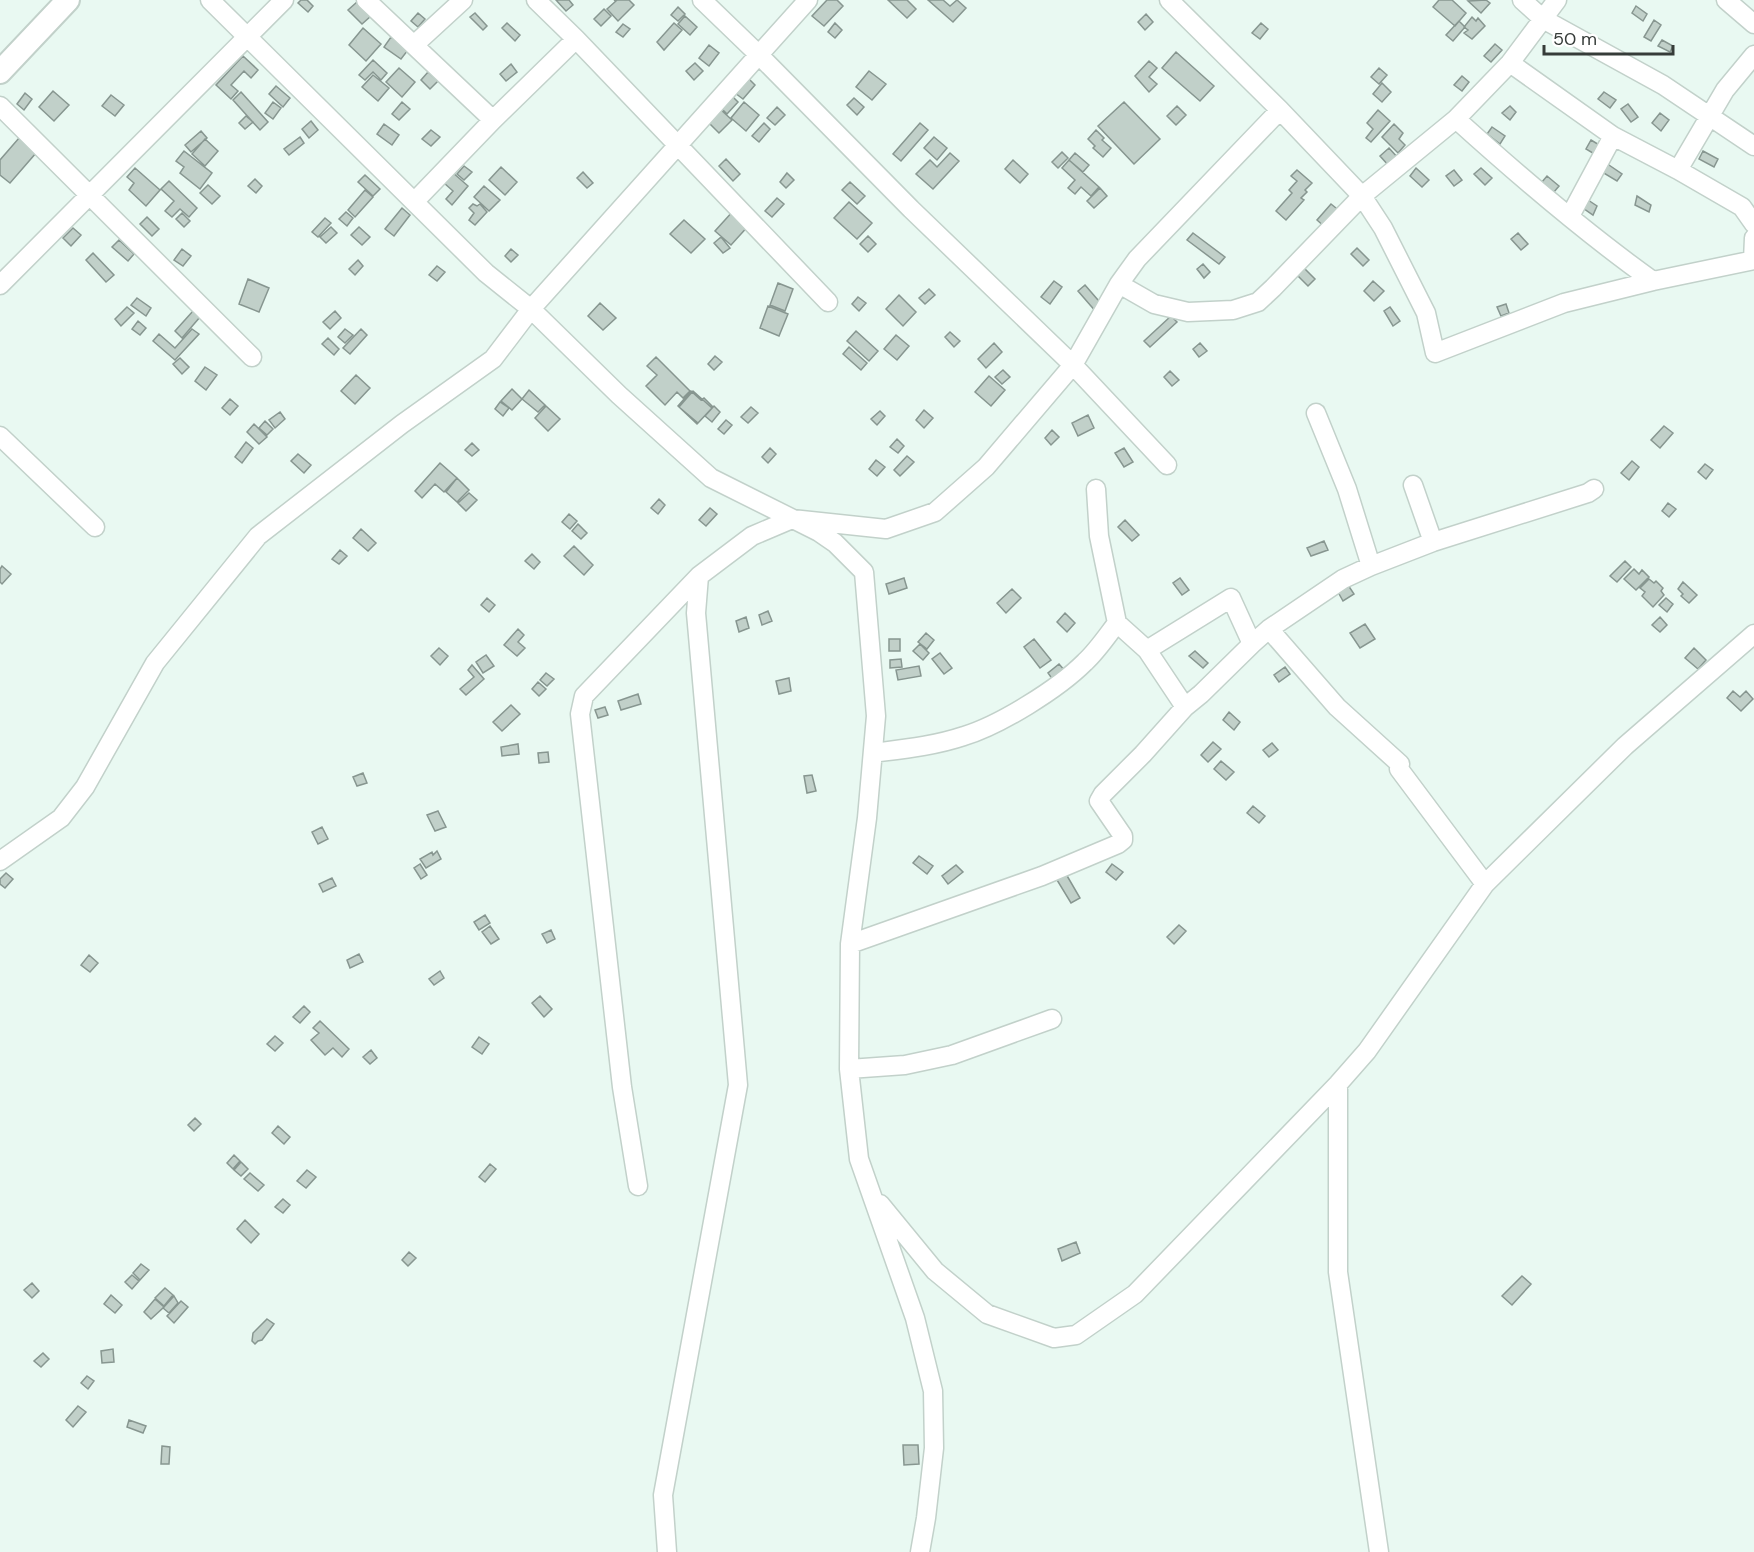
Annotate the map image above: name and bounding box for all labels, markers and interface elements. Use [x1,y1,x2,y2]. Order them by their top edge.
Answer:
scale bar [1544,18,1673,56]
text: 50 m [1553,27,1597,51]

